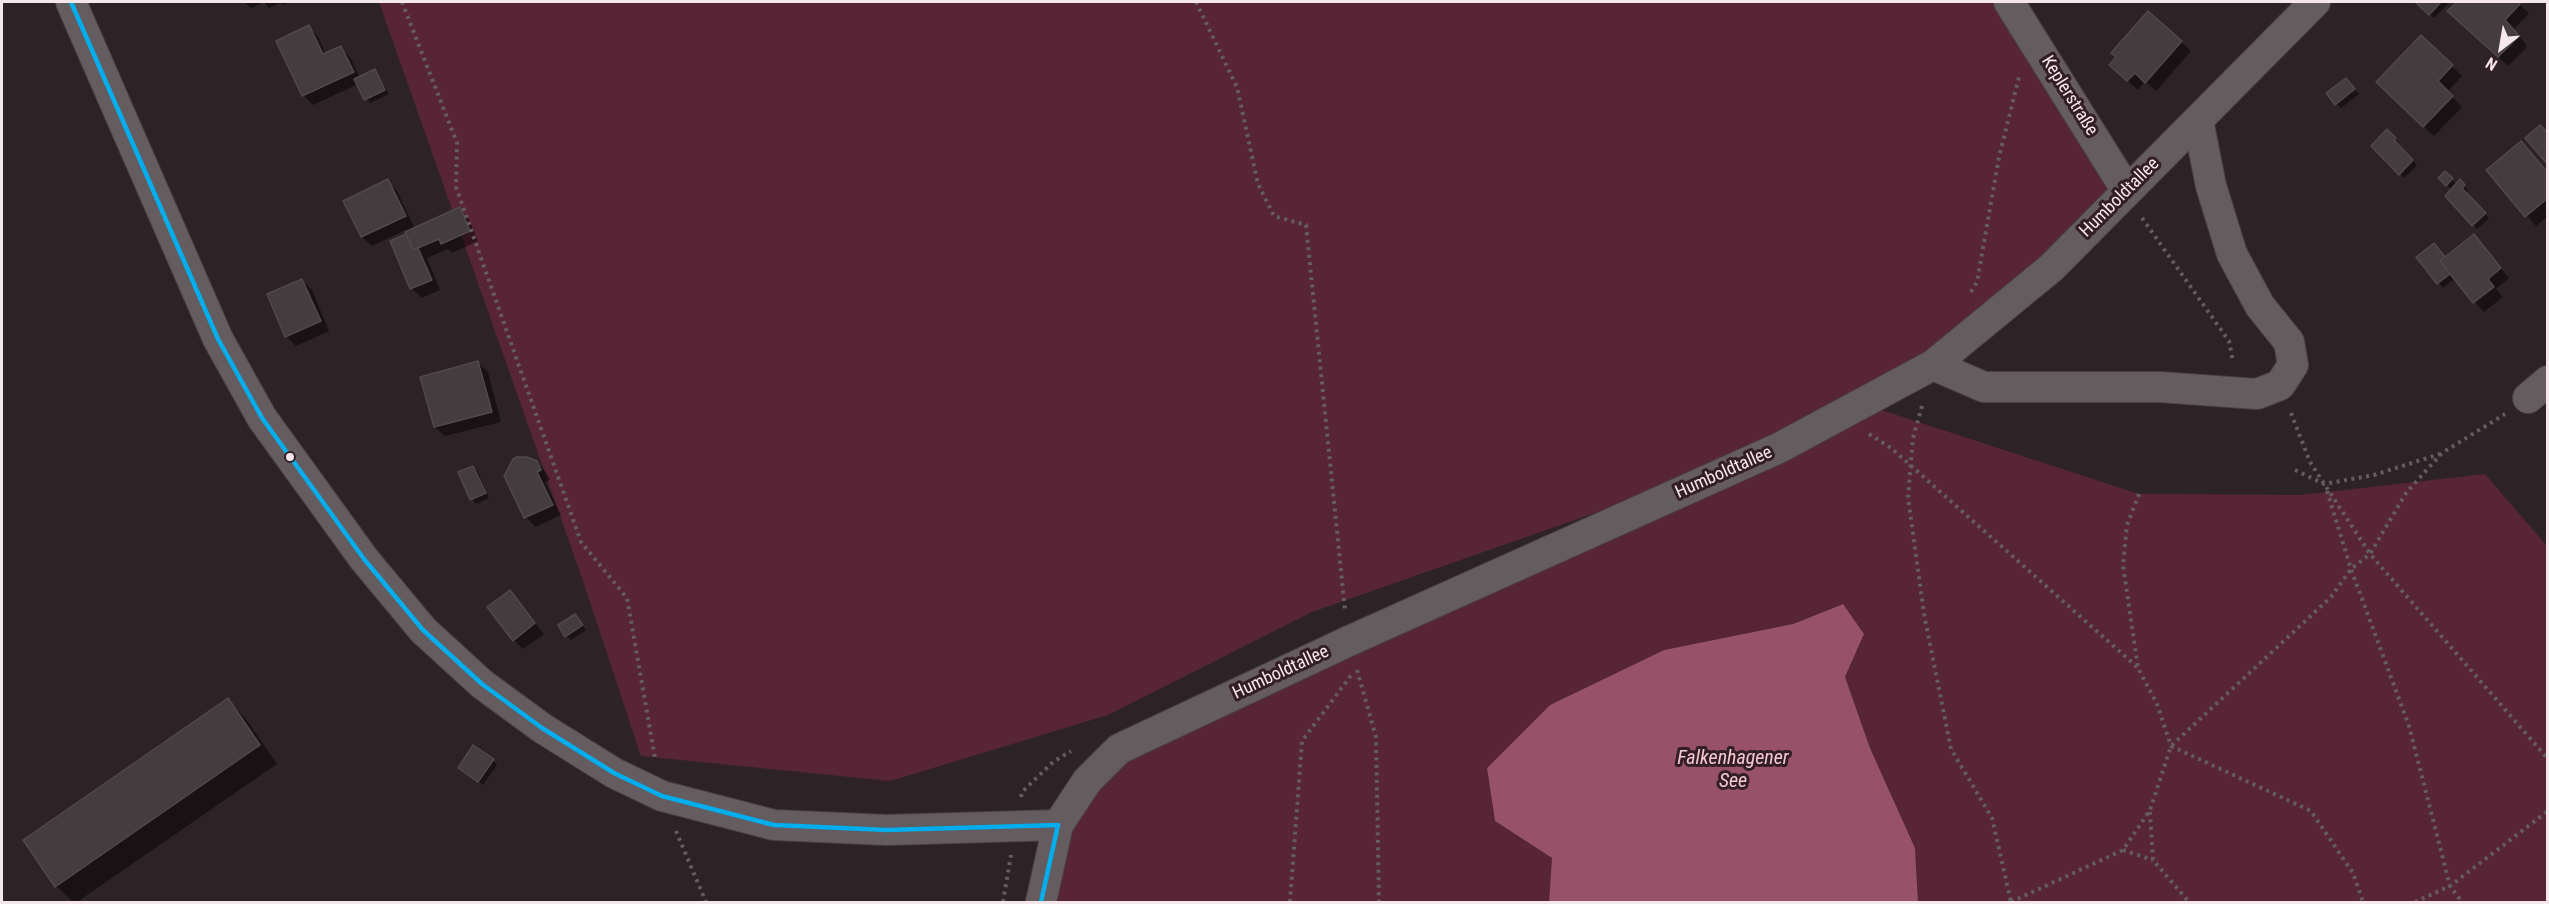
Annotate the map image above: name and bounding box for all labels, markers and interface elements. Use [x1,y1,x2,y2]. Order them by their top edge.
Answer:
north arrow [2471,18,2531,78]
street label: Keplerstraße [2036,52,2102,140]
text: N [2482,53,2501,75]
street label: Humboldtallee [2076,154,2164,242]
street label: Humboldtallee [1672,442,1776,504]
unlabelled marker [284,451,296,463]
street label: Humboldtallee [1230,641,1332,705]
water label: Falkenhagener See [1677,747,1789,794]

